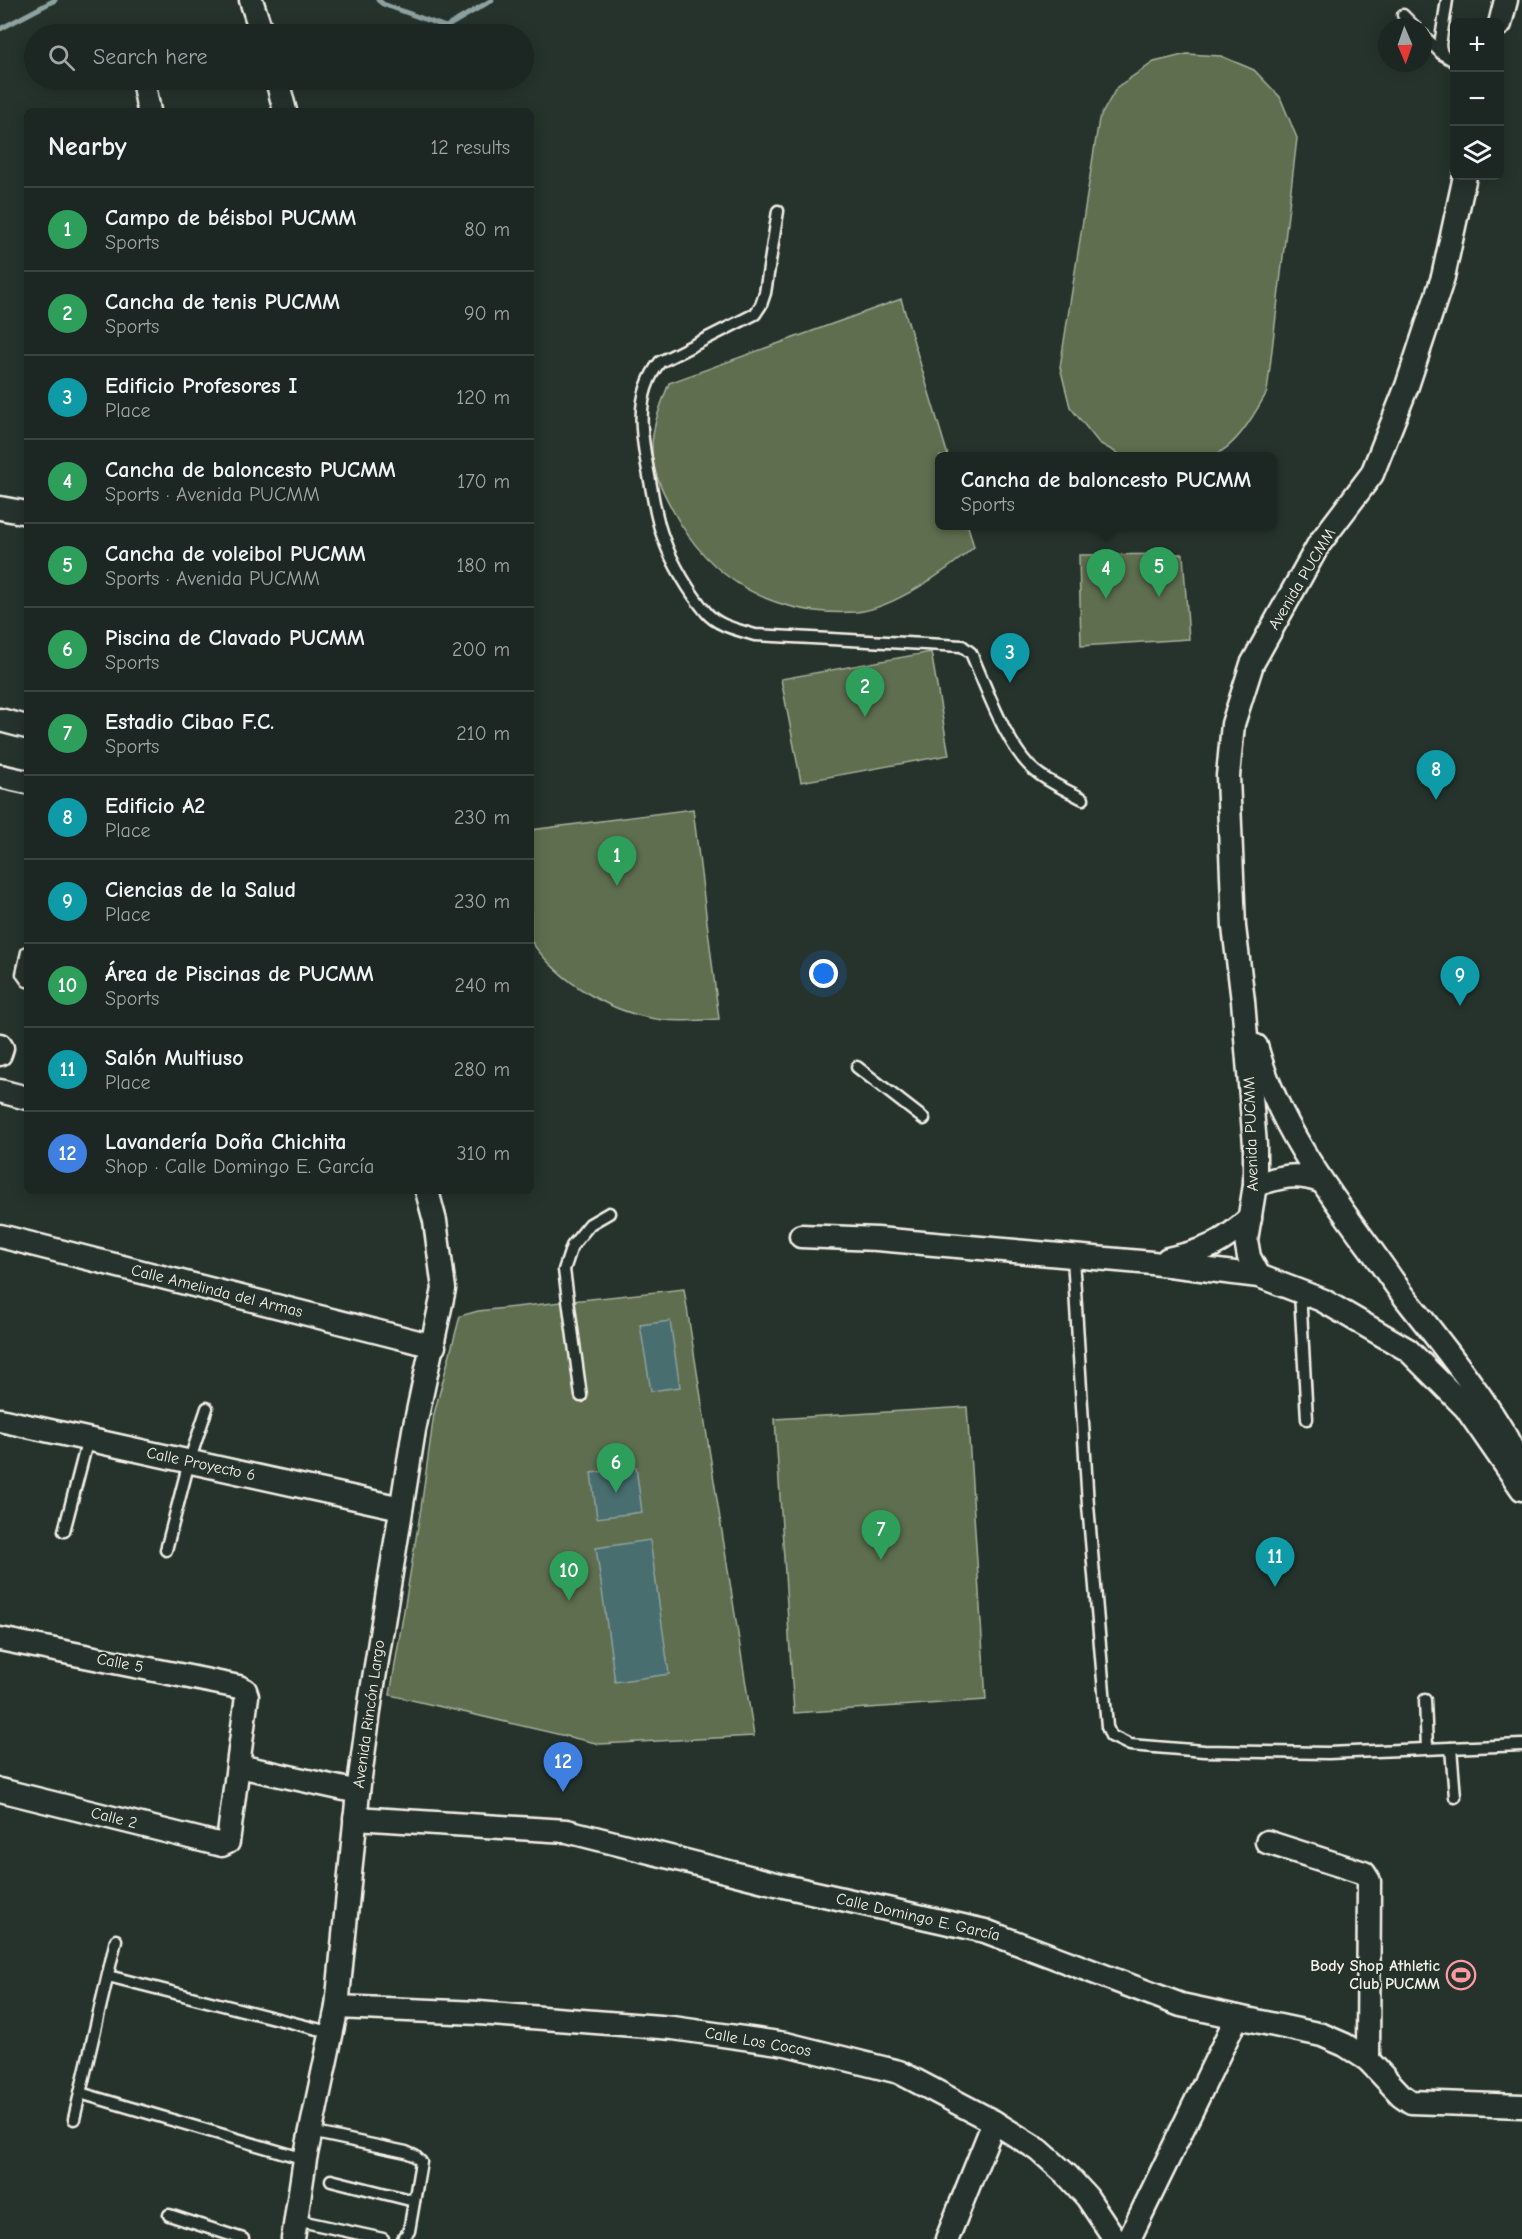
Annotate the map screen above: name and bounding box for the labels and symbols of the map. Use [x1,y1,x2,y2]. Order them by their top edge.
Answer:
north arrow [1378,18,1432,72]
street label: Avenida PUCMM [1265,525,1339,633]
pin: 5 [1140,548,1178,597]
pin: 4 [1086,550,1126,599]
pin: 3 [990,634,1030,683]
pin: 2 [846,668,884,717]
pin: 8 [1416,750,1456,800]
pin: 1 [598,836,636,886]
pin: 9 [1440,956,1480,1006]
your location [809,959,838,988]
street label: Avenida PUCMM [1240,1076,1262,1192]
street label: Calle Amelinda del Armas [129,1261,305,1321]
street label: Calle Proyecto 6 [145,1444,257,1484]
pin: 6 [596,1444,636,1493]
pin: 7 [862,1510,900,1560]
pin: 11 [1256,1538,1294,1587]
pin: 10 [550,1552,588,1601]
street label: Avenida Rincón Largo [350,1639,388,1789]
street label: Calle 5 [95,1650,145,1676]
pin: 12 [544,1742,582,1792]
street label: Calle 2 [89,1804,139,1832]
street label: Calle Domingo E. García [834,1889,1002,1945]
place label: Body Shop Athletic Club PUCMM [1310,1957,1440,1993]
sports icon: Body Shop Athletic Club PUCMM [1445,1959,1477,1991]
street label: Calle Los Cocos [703,2024,813,2060]

